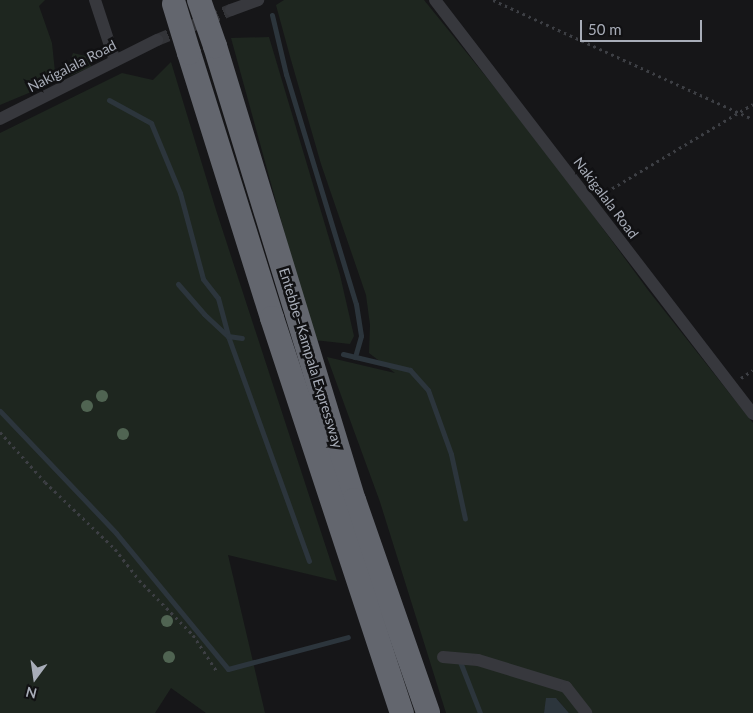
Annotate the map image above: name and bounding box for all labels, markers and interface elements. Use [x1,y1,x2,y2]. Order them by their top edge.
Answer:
scale bar [583,10,706,42]
text: 50 m [588,20,622,38]
street label: Nakigalala Road [25,36,119,96]
street label: Nakigalala Road [570,154,642,242]
street label: Entebbe–Kampala Expressway [276,266,346,450]
north arrow [10,653,60,703]
text: N [24,683,39,703]

